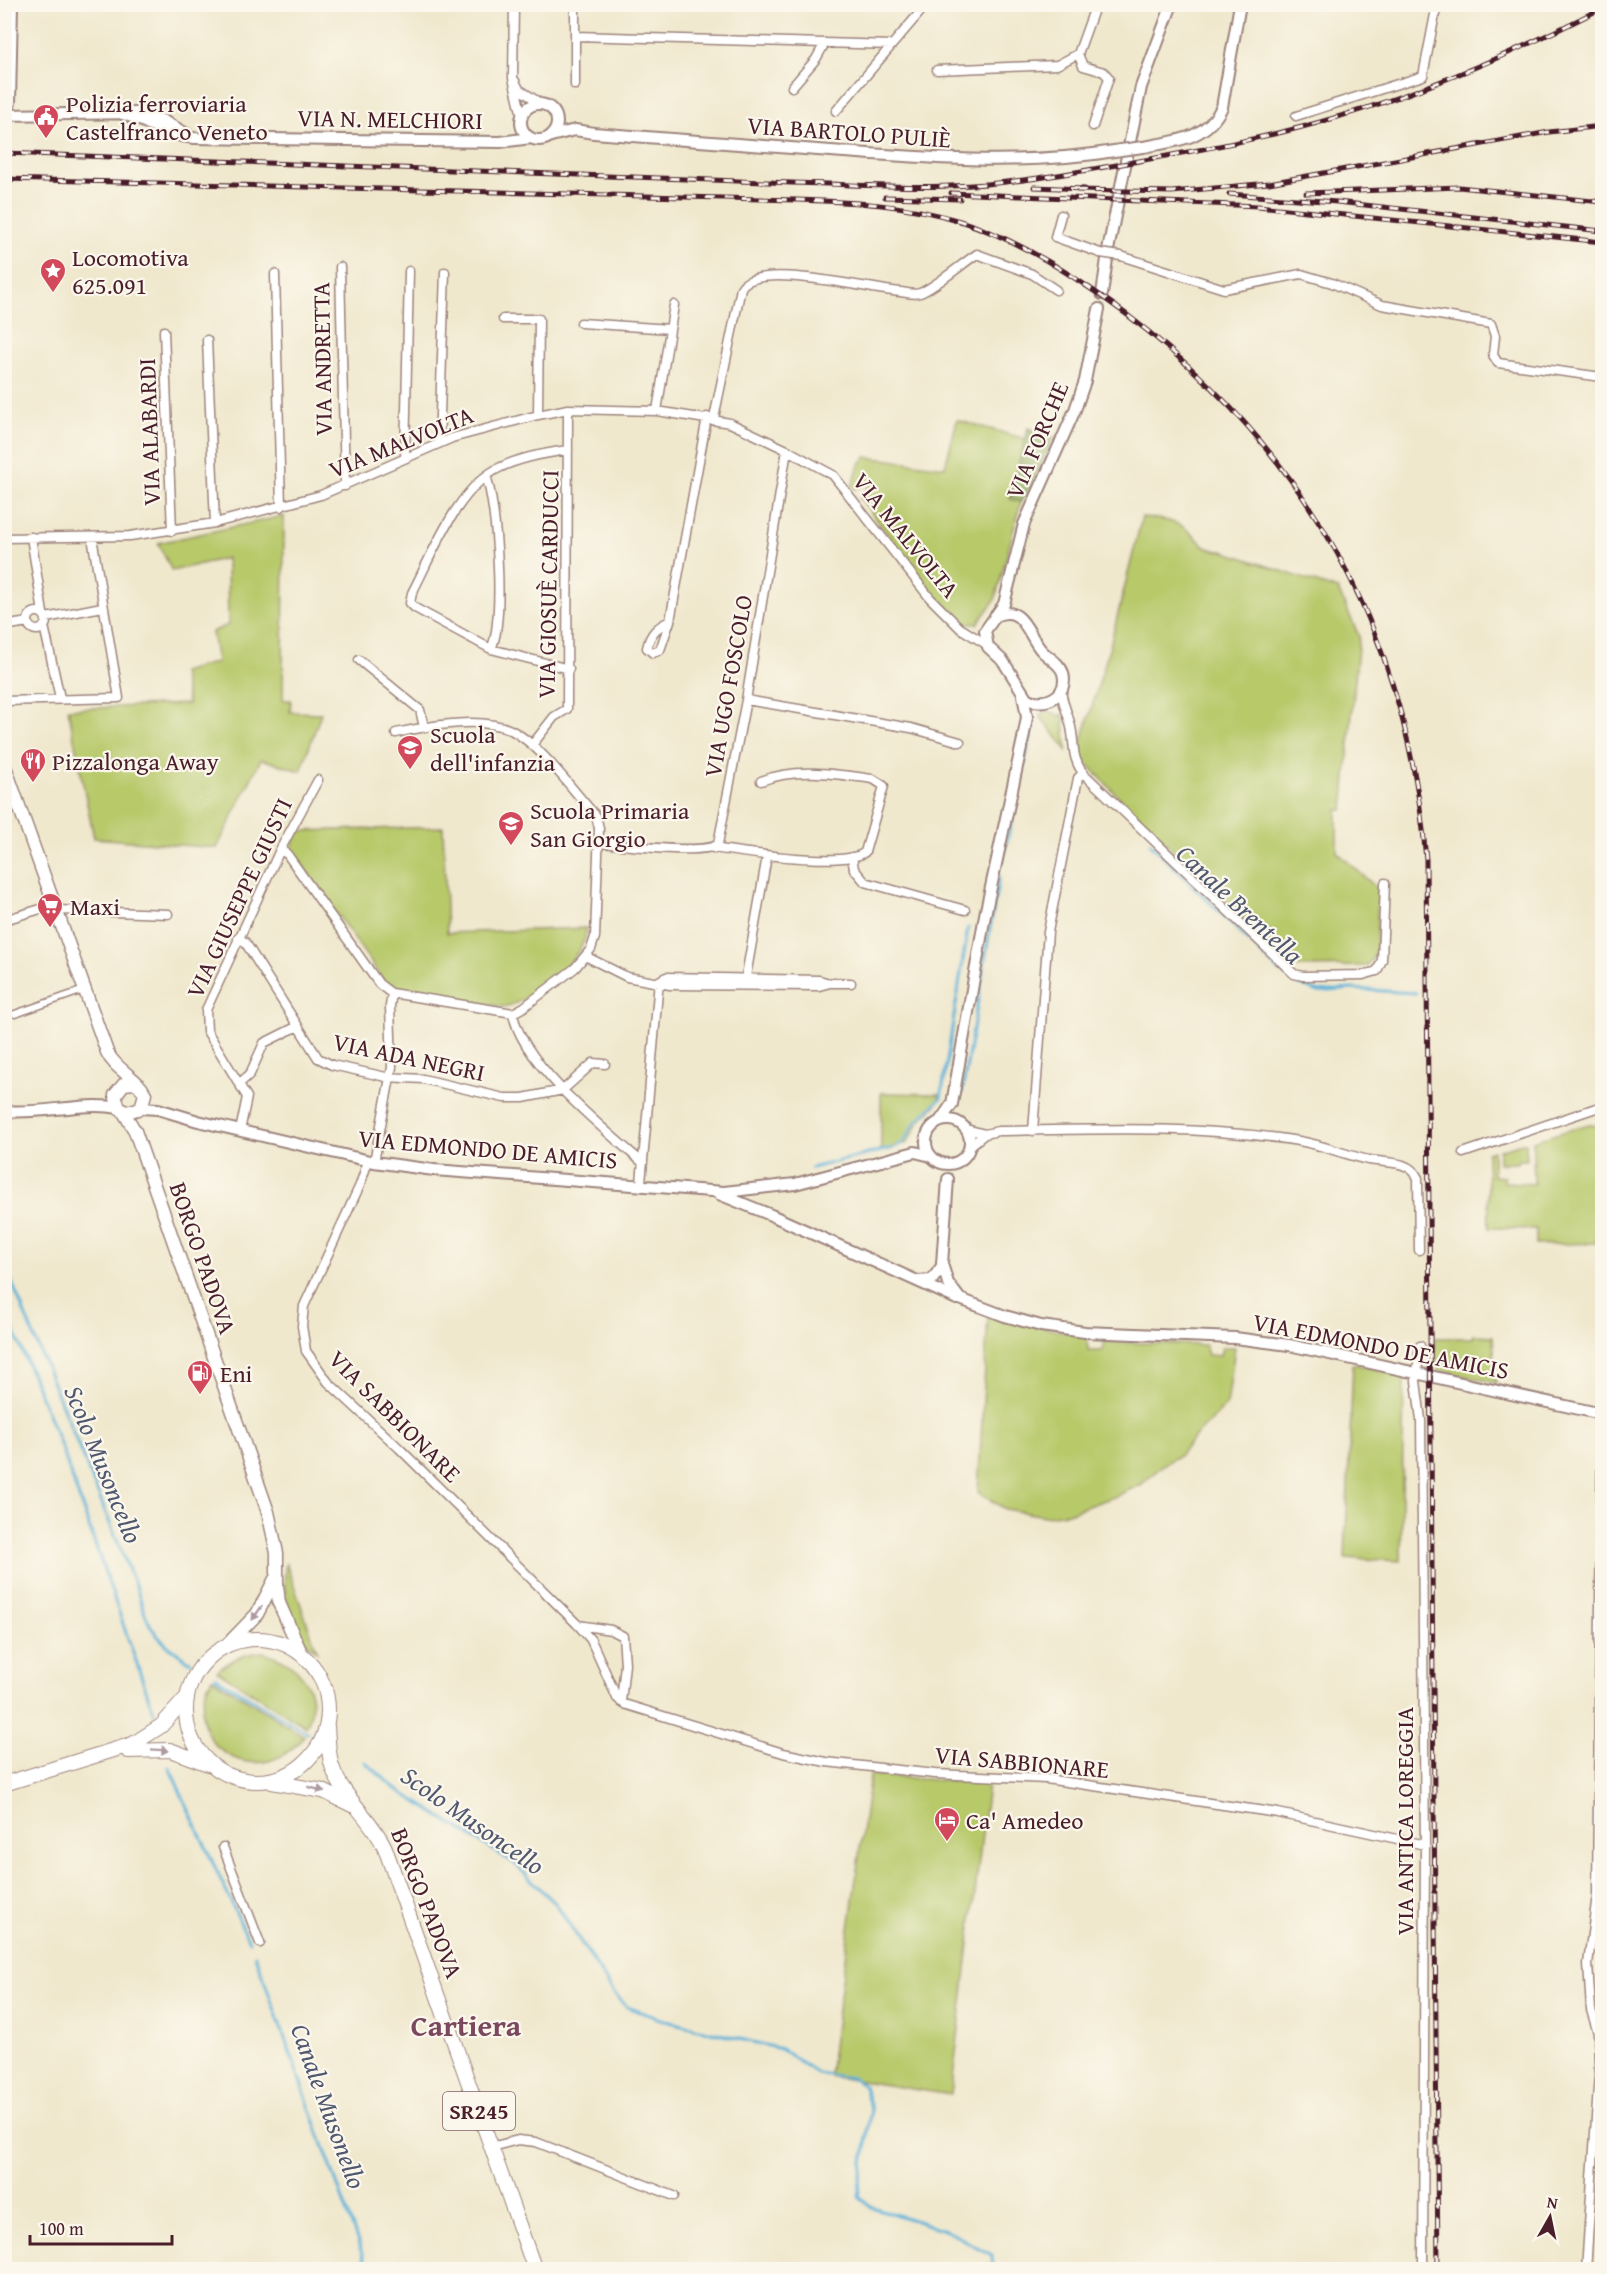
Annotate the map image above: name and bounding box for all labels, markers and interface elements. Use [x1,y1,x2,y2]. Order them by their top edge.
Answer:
place label: Polizia ferroviaria Castelfranco Veneto [66,86,268,149]
street label: VIA N. MELCHIORI [297,100,483,138]
public building icon: Polizia ferroviaria Castelfranco Veneto [31,102,61,140]
street label: VIA BARTOLO PULIÈ [746,107,952,157]
place label: Locomotiva 625.091 [72,240,189,303]
place icon: Locomotiva 625.091 [38,256,68,294]
street label: VIA ANDRETTA [303,281,341,436]
street label: VIA ALABARDI [129,358,169,506]
street label: VIA FORCHE [997,376,1077,504]
street label: VIA MALVOLTA [324,397,479,487]
street label: VIA MALVOLTA [844,465,968,606]
street label: VIA GIOSUÈ CARDUCCI [529,469,567,699]
street label: VIA UGO FOSCOLO [695,592,761,780]
place label: Scuola dell'infanzia [430,717,556,780]
school or university icon: Scuola dell'infanzia [395,733,425,771]
place label: Pizzalonga Away [52,744,219,779]
restaurant icon: Pizzalonga Away [18,746,48,784]
street label: VIA GIUSEPPE GIUSTI [177,792,301,1004]
place label: Scuola Primaria San Giorgio [530,793,690,856]
school or university icon: Scuola Primaria San Giorgio [496,809,526,847]
water label: Canale Brentella [1168,835,1312,973]
place label: Maxi [70,889,120,924]
supermarket icon: Maxi [35,891,65,929]
street label: VIA ADA NEGRI [330,1024,488,1090]
street label: VIA EDMONDO DE AMICIS [357,1120,619,1178]
street label: BORGO PADOVA [161,1177,245,1339]
street label: VIA EDMONDO DE AMICIS [1250,1304,1512,1388]
street label: VIA SABBIONARE [321,1342,469,1490]
place label: Eni [220,1356,253,1391]
fuel station icon: Eni [185,1358,215,1396]
water label: Scolo Musoncello [55,1379,153,1549]
one-way arrow [252,1605,263,1621]
street label: VIA ANTICA LOREGGIA [1387,1706,1422,1935]
street label: VIA SABBIONARE [934,1737,1110,1787]
one-way arrow [151,1745,170,1754]
water label: Scolo Musoncello [393,1756,553,1884]
one-way arrow [307,1785,325,1795]
place label: Ca' Amedeo [966,1803,1084,1838]
hotel icon: Ca' Amedeo [932,1805,962,1843]
street label: BORGO PADOVA [382,1823,472,1984]
district label: Cartiera [411,2003,522,2047]
water label: Canale Musonello [281,2018,377,2194]
road number: SR245 [443,2092,515,2130]
north arrow [1520,2187,1580,2247]
text: N [1545,2189,1560,2215]
scale bar [30,2208,172,2246]
text: 100 m [39,2215,84,2242]

